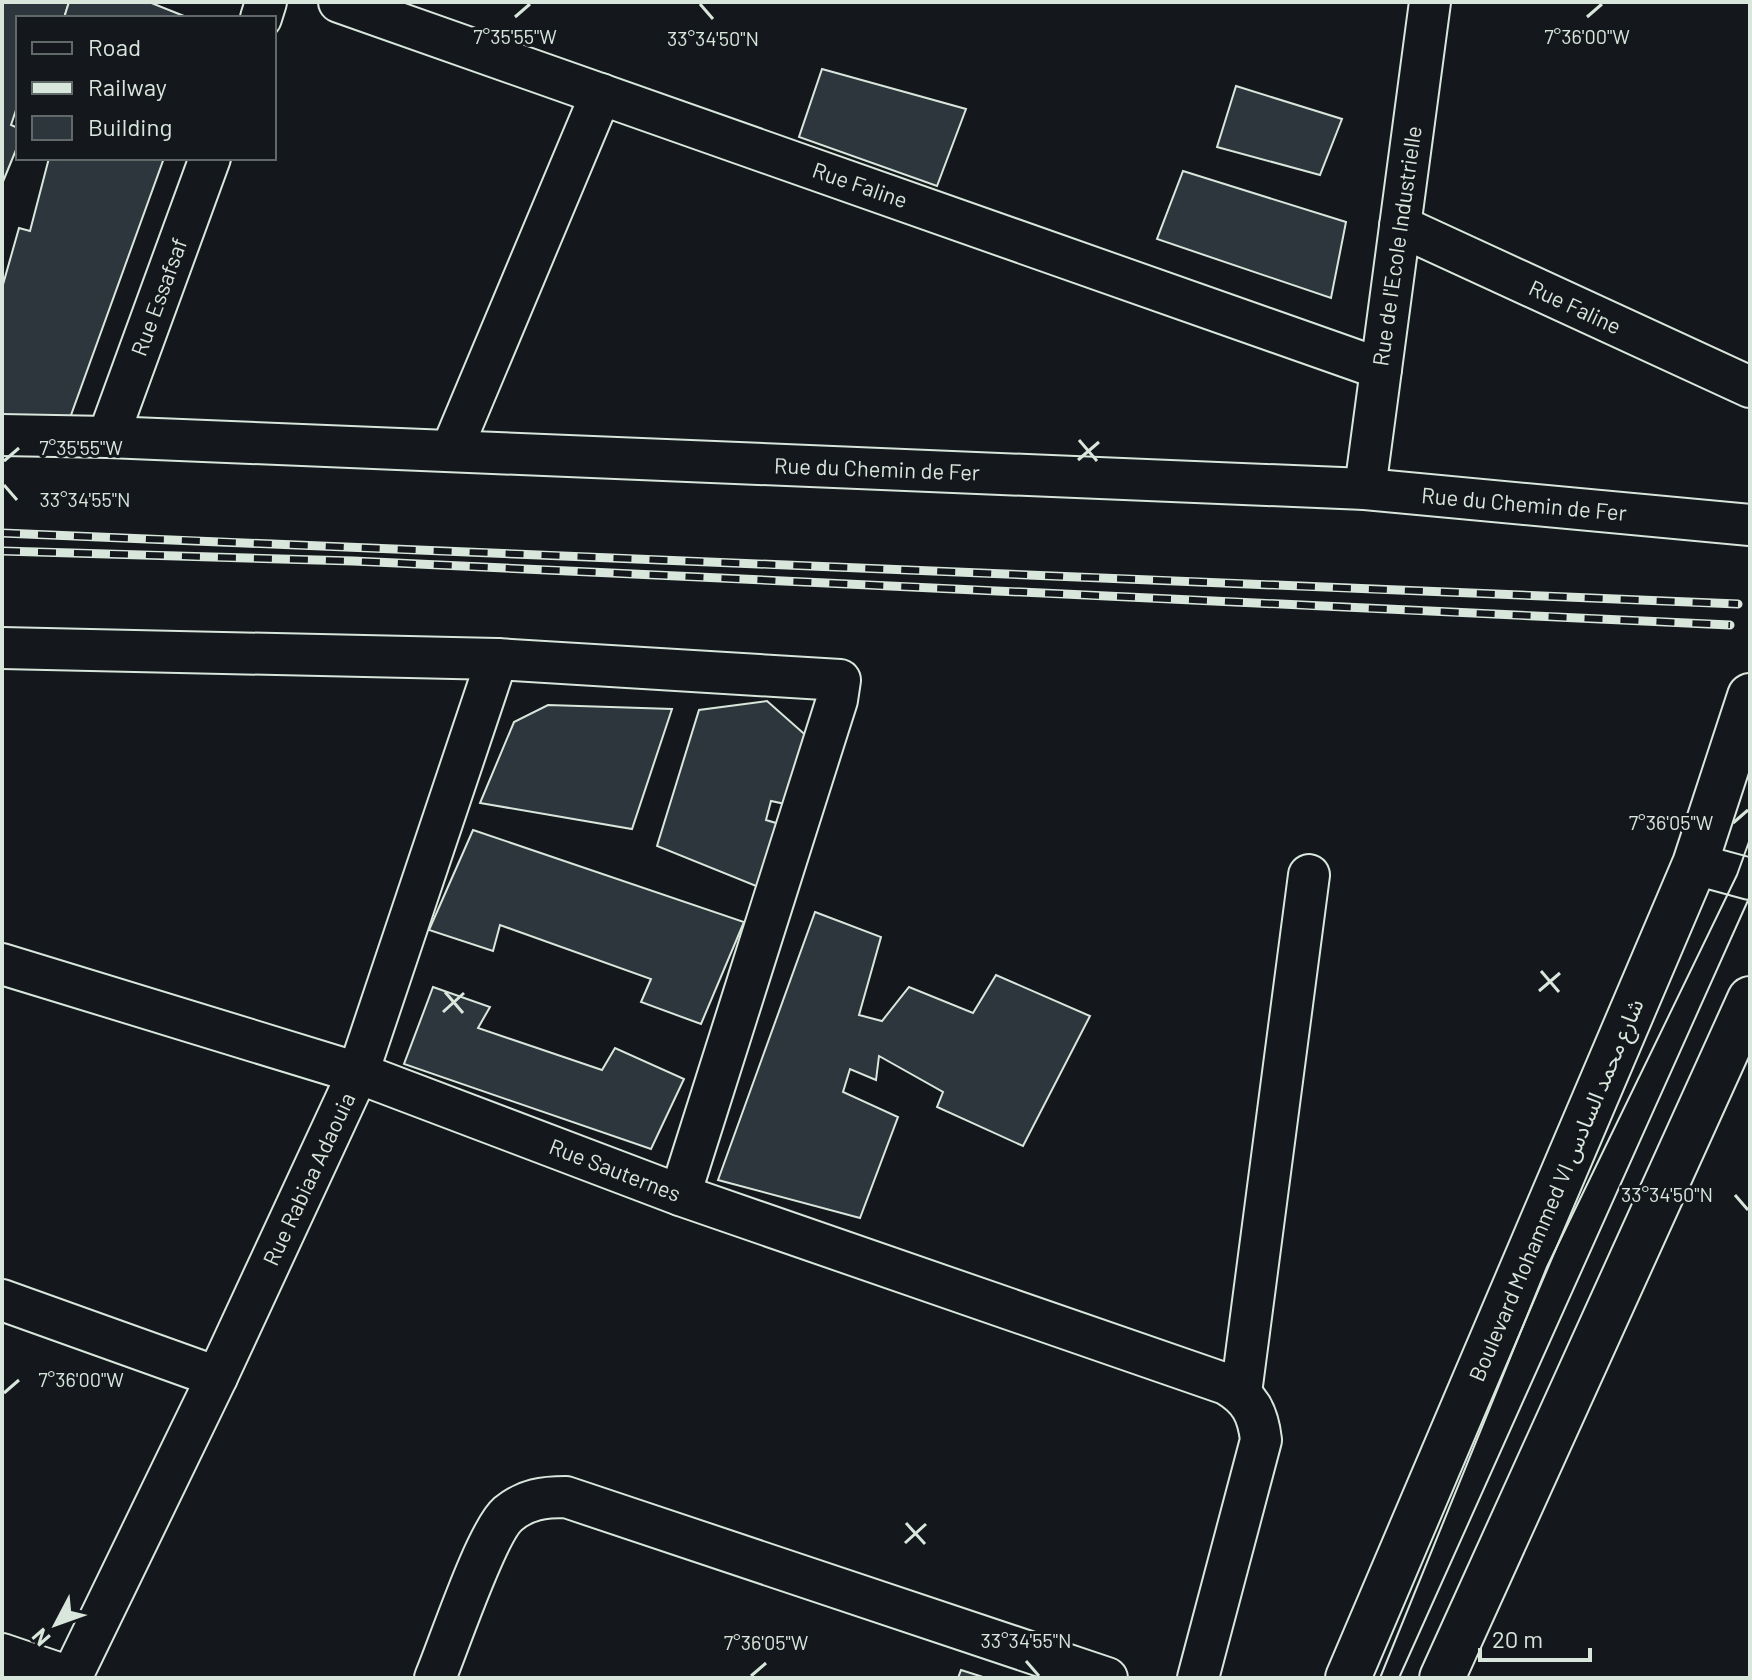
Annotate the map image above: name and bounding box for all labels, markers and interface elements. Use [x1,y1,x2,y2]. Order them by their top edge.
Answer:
legend [16,16,276,160]
text: 7°35'55"W [473,24,557,48]
text: 7°36'00"W [1544,24,1630,48]
text: 33°34'50"N [667,26,759,50]
text: Road [88,32,141,61]
text: Railway [88,72,167,101]
text: Building [88,112,172,141]
street label: Rue de l'Ecole Industrielle [1366,124,1426,368]
street label: Rue Faline [810,156,911,212]
street label: Rue Essafsaf [125,234,191,359]
street label: Rue Faline [1525,273,1626,339]
text: 7°35'55"W [39,435,123,459]
street label: Rue du Chemin de Fer [774,451,980,485]
street label: Rue du Chemin de Fer [1420,481,1628,525]
text: 33°34'55"N [39,487,131,511]
text: 7°36'05"W [1629,810,1714,834]
street label: Boulevard Mohammed VI شارع محمد السادس [1462,994,1652,1387]
street label: Rue Rabiaa Adaouia [257,1088,360,1269]
street label: Rue Sauternes [546,1132,685,1206]
text: 33°34'50"N [1621,1182,1713,1206]
text: 7°36'00"W [38,1367,124,1391]
north arrow [16,1584,96,1664]
scale bar [1480,1612,1590,1662]
text: N [26,1624,55,1652]
text: 20 m [1492,1624,1543,1653]
text: 33°34'55"N [980,1628,1072,1652]
text: 7°36'05"W [724,1630,809,1654]

